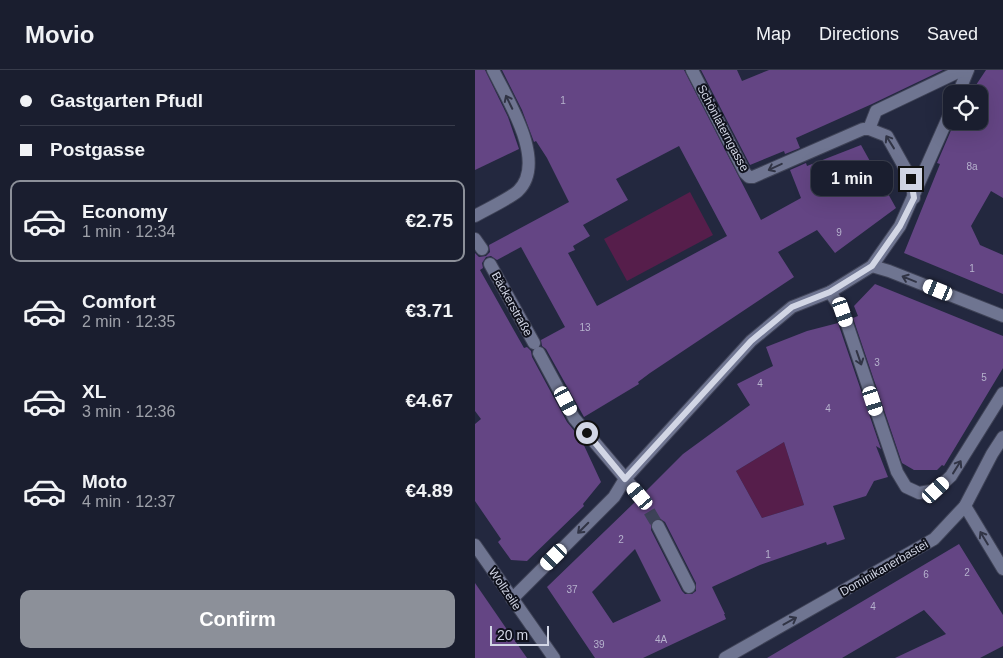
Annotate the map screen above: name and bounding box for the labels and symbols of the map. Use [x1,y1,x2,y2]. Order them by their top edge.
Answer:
street label: Schönlaterngasse [694,82,752,174]
one-way arrow [503,95,513,110]
house number: 1 [560,95,566,106]
one-way arrow [885,136,895,150]
house number: 8a [966,161,978,172]
callout: 1 min [811,162,893,196]
one-way arrow [768,163,783,172]
route end [900,168,922,190]
house number: 9 [836,227,842,238]
house number: 1 [969,263,975,274]
street label: Bäckerstraße [489,269,536,339]
one-way arrow [902,273,917,283]
car [921,277,954,303]
car [831,295,854,329]
house number: 13 [579,322,591,333]
one-way arrow [855,350,864,366]
house number: 3 [874,357,880,368]
house number: 5 [981,372,987,383]
house number: 4 [757,378,763,389]
car [552,384,579,418]
car [861,384,884,418]
house number: 4 [825,403,831,414]
route start [576,422,598,444]
one-way arrow [951,460,962,474]
car [919,474,952,506]
car [624,480,655,512]
one-way arrow [577,522,589,534]
one-way arrow [979,531,989,545]
house number: 2 [618,534,624,545]
street label: Dominikanerbastei [837,537,931,599]
car [538,541,569,573]
house number: 1 [765,549,771,560]
street label: Wollzeile [486,565,524,613]
house number: 2 [964,567,970,578]
house number: 6 [923,569,929,580]
house number: 37 [566,584,578,595]
house number: 4 [870,601,876,612]
one-way arrow [782,616,796,626]
scale bar [490,623,549,646]
house number: 4A [655,634,667,645]
house number: 39 [593,639,605,650]

